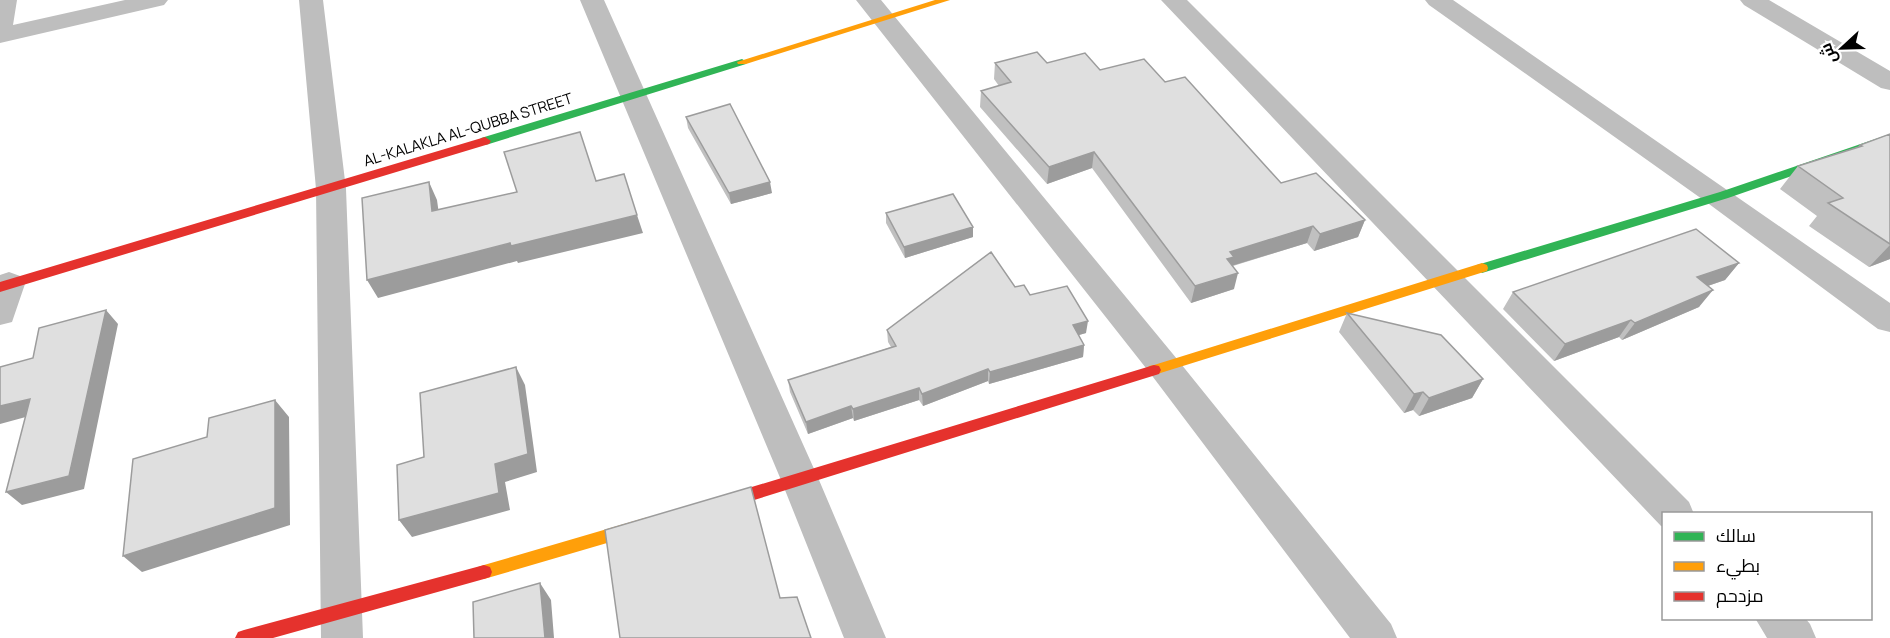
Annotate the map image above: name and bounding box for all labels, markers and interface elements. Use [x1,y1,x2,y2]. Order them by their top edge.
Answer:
north arrow [1812,18,1872,78]
text: ش [1814,40,1842,67]
street label: AL-KALAKLA AL-QUBBA STREET [361,88,575,171]
legend [1662,512,1872,620]
text: سالك [1716,523,1756,547]
text: بطيء [1716,553,1760,580]
text: مزدحم [1716,583,1764,608]

